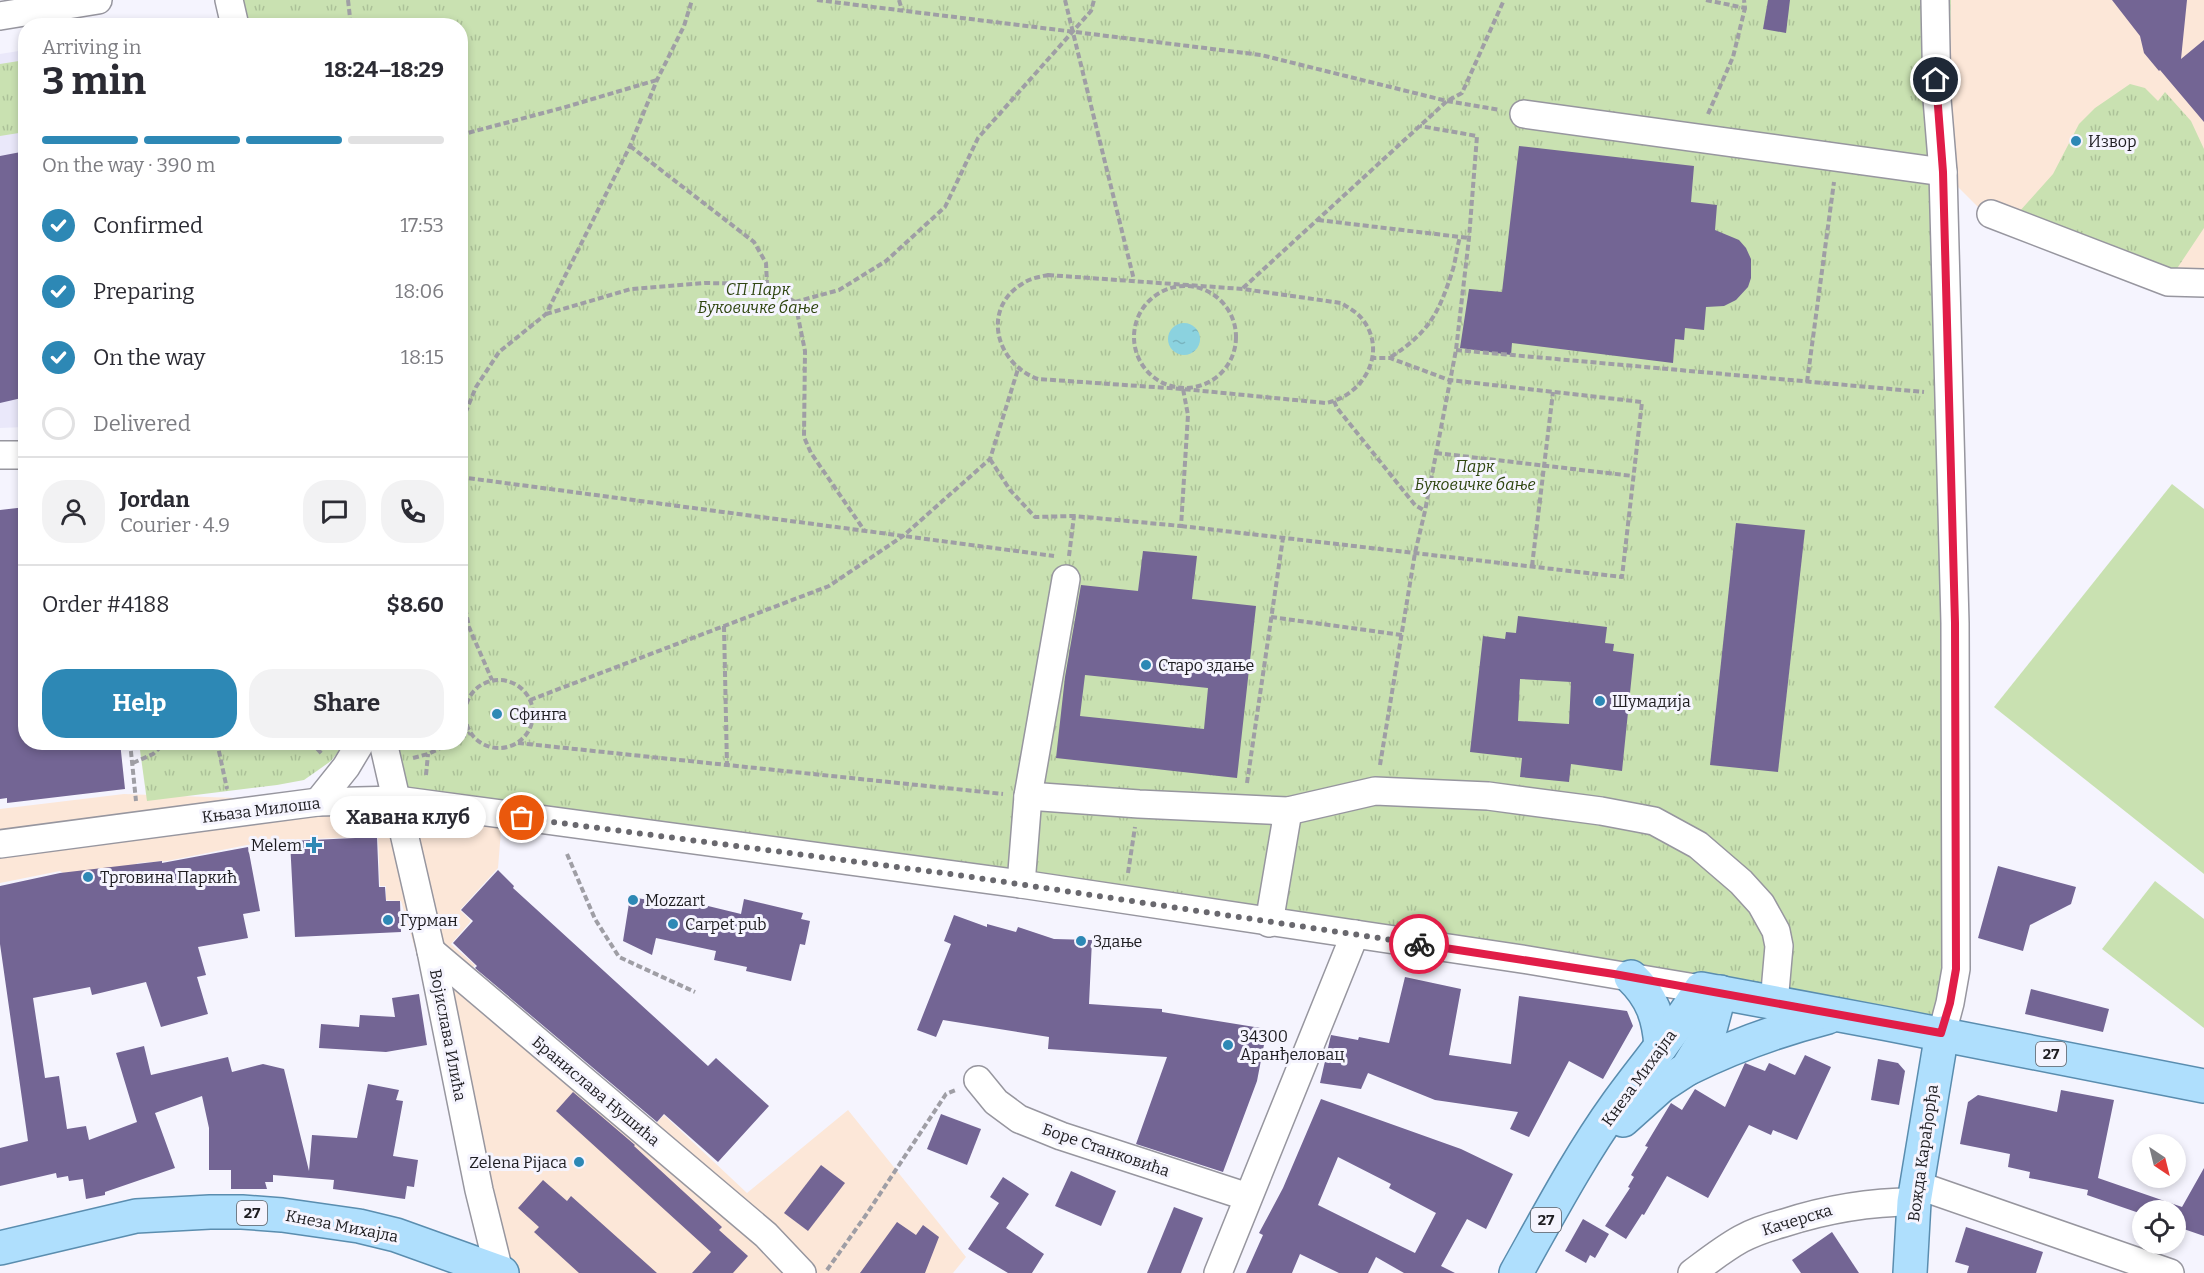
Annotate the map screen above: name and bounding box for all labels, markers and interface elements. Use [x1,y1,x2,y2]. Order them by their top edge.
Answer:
text: Arriving in [42,35,141,59]
pin [1910,54,1961,105]
text: 18:24–18:29 [325,56,444,83]
text: 3 min [42,58,146,104]
icon: home [1919,63,1952,96]
place label: Извор [2088,132,2136,151]
marker: Извор [2069,134,2083,148]
text: On the way · 390 m [42,153,215,177]
icon: check [42,209,75,242]
text: Confirmed [93,212,203,239]
text: 17:53 [400,213,444,237]
icon: check [42,275,75,308]
text: Preparing [93,278,195,305]
text: 18:06 [395,279,444,303]
park label: СП Парк Буковичке бање [698,280,818,317]
icon: check [42,341,75,374]
text: On the way [93,344,205,371]
text: 18:15 [401,345,444,369]
text: Delivered [93,410,191,437]
park label: Парк Буковичке бање [1415,457,1535,494]
button: person [42,480,105,543]
button: chat [303,480,366,543]
button: phone [381,480,444,543]
text: Jordan [120,486,190,513]
text: Courier · 4.9 [120,513,230,537]
text: Order #4188 [42,591,169,618]
text: $8.60 [387,591,444,618]
place label: Старо здање [1158,656,1254,675]
marker: Старо здање [1139,658,1153,672]
button: Help [42,669,237,738]
button: Share [249,669,444,738]
place label: Шумадија [1612,692,1691,711]
marker: Шумадија [1593,694,1607,708]
place label: Сфинга [509,705,567,724]
marker: Сфинга [490,707,504,721]
pin [496,792,547,843]
street label: Књаза Милоша [201,793,322,827]
callout: Хавана клуб [330,797,486,839]
icon: bag [505,801,538,834]
text: Хавана клуб [346,805,470,829]
place label: Melem [251,836,302,855]
marker: Melem [307,838,321,852]
place label: Трговина Паркић [100,868,237,887]
marker: Трговина Паркић [81,870,95,884]
place label: Mozzart [645,891,705,910]
marker: Mozzart [626,893,640,907]
place label: Гурман [400,911,458,930]
marker: Гурман [381,913,395,927]
courier [1389,914,1449,974]
place label: Carpet pub [685,915,767,934]
marker: Carpet pub [666,917,680,931]
icon: bike [1403,928,1436,961]
place label: Здање [1093,932,1142,951]
marker: Здање [1074,934,1088,948]
street label: Војислава Илића [426,967,470,1103]
street label: Кнеза Михајла [1598,1026,1680,1130]
place label: 34300 Аранђеловац [1240,1027,1345,1064]
street label: Бранислава Нушића [528,1032,664,1150]
marker: 34300 Аранђеловац [1221,1038,1235,1052]
road number: 27 [2036,1042,2066,1066]
street label: Вожда Карађорђа [1904,1083,1942,1223]
street label: Боре Станковића [1040,1119,1172,1181]
north arrow [2132,1134,2186,1188]
map controls [2132,1134,2186,1254]
place label: Zelena Pijaca [469,1153,567,1172]
marker: Zelena Pijaca [572,1155,586,1169]
street label: Качерска [1760,1200,1835,1240]
button: locate [2132,1200,2186,1254]
road number: 27 [237,1201,267,1225]
street label: Кнеза Михајла [284,1206,400,1246]
road number: 27 [1531,1208,1561,1232]

